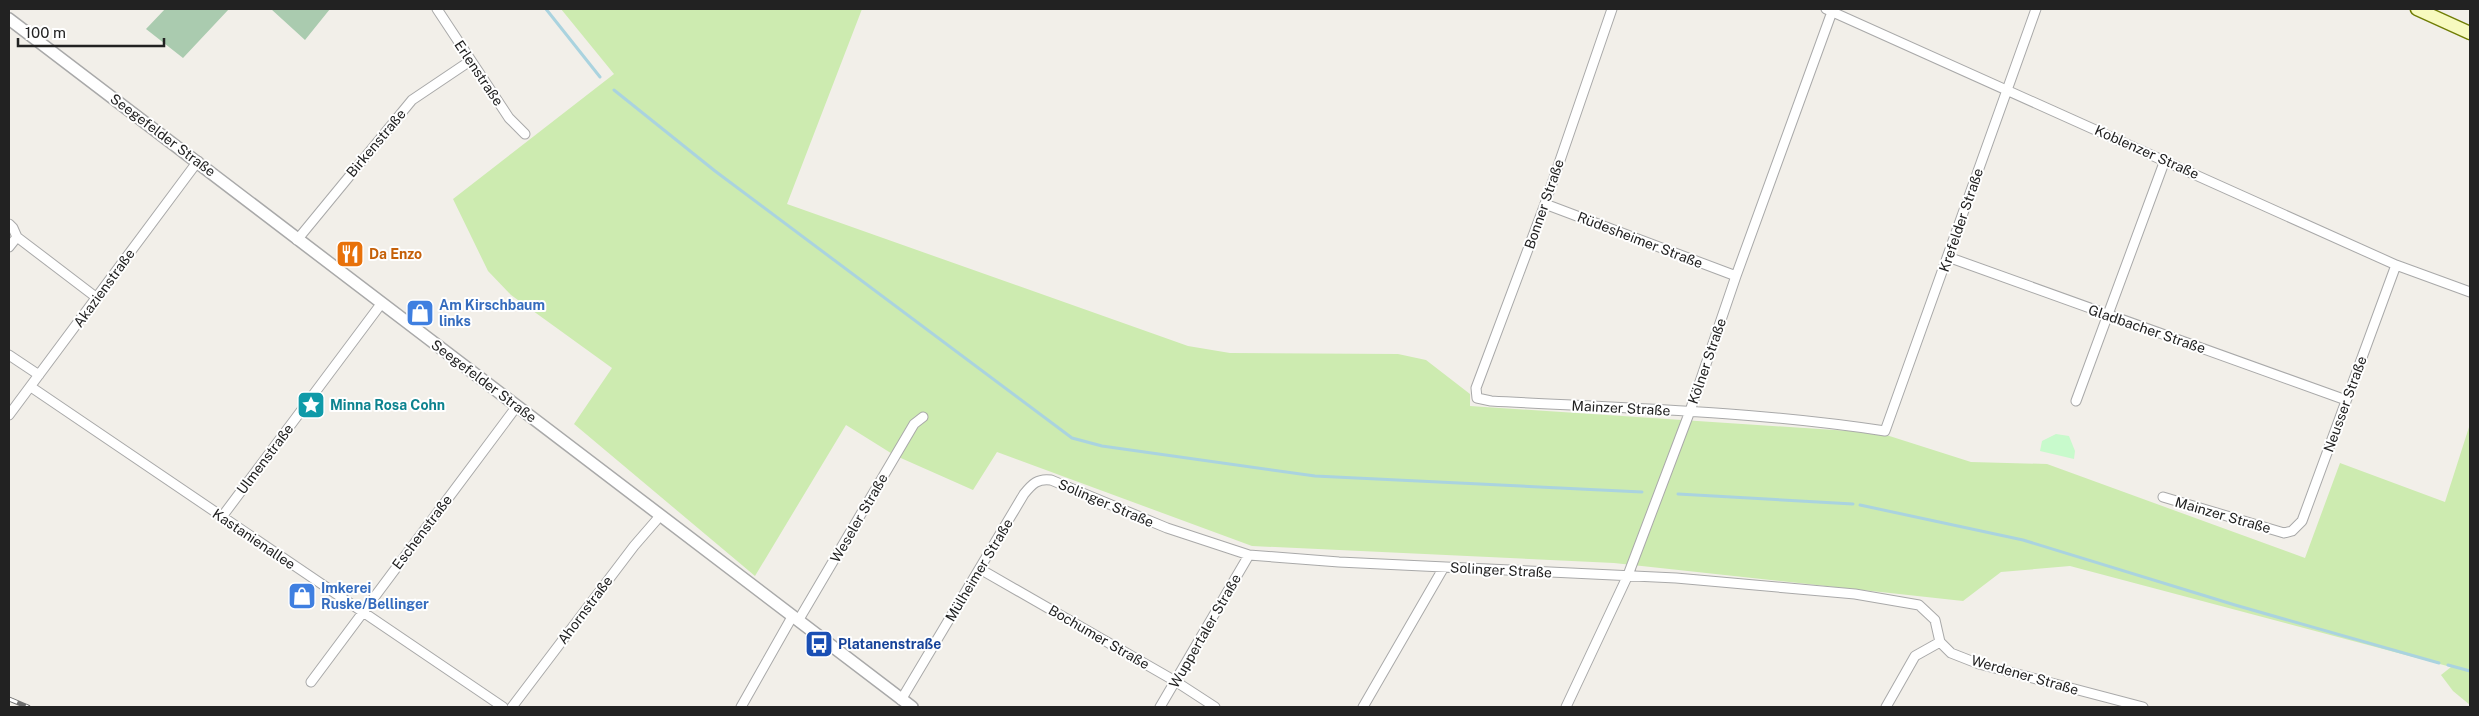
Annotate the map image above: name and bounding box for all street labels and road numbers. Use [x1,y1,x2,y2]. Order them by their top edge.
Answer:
street label: Erlenstraße [451,37,507,109]
street label: Seegefelder Straße [107,90,219,180]
street label: Birkenstraße [343,106,409,180]
street label: Koblenzer Straße [2092,122,2202,182]
street label: Bonner Straße [1521,157,1567,251]
street label: Krefelder Straße [1936,166,1986,274]
street label: Rüdesheimer Straße [1575,209,1705,271]
street label: Akazienstraße [70,246,138,330]
street label: Gladbacher Straße [2086,301,2208,357]
street label: Kölner Straße [1685,316,1729,406]
street label: Seegefelder Straße [428,336,540,426]
street label: Neusser Straße [2320,354,2370,454]
street label: Mainzer Straße [1571,397,1671,419]
street label: Ulmenstraße [233,421,297,497]
street label: Weseler Straße [827,471,891,565]
street label: Solinger Straße [1056,476,1156,530]
street label: Eschenstraße [389,492,455,572]
street label: Mainzer Straße [2173,494,2273,536]
street label: Kastanienallee [210,505,298,573]
street label: Mülheimer Straße [942,516,1016,624]
street label: Solinger Straße [1450,559,1552,581]
street label: Wuppertaler Straße [1166,571,1244,691]
street label: Ahornstraße [554,573,616,647]
street label: Bochumer Straße [1046,602,1152,672]
street label: Werdener Straße [1970,652,2081,698]

